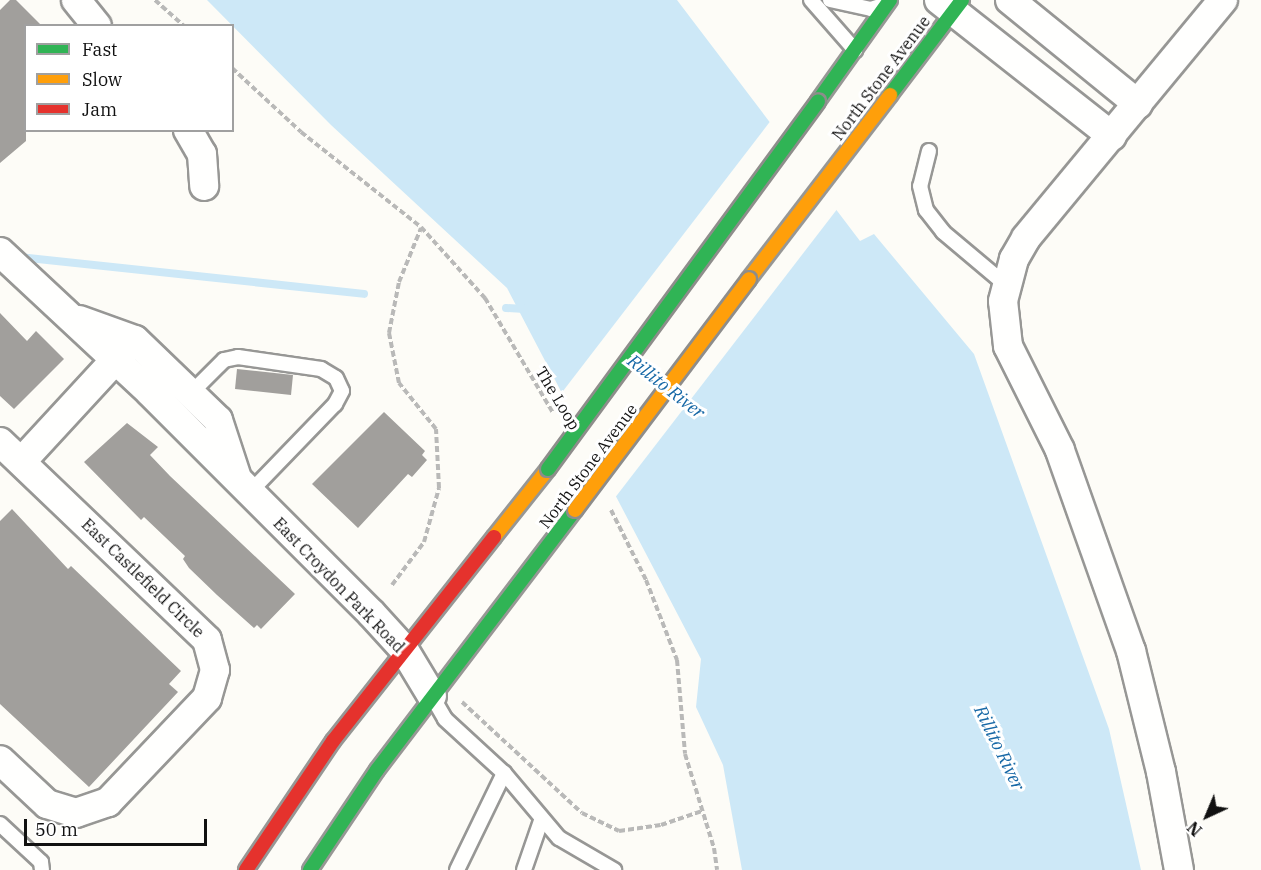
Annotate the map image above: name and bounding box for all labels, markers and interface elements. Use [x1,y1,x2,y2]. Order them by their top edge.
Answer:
street label: North Stone Avenue [828,12,934,144]
legend [24,24,234,132]
text: Fast [82,38,117,61]
text: Slow [82,68,122,91]
text: Jam [82,98,117,121]
water label: Rillito River [623,350,709,424]
street label: The Loop [532,363,584,433]
street label: North Stone Avenue [535,400,641,532]
street label: East Croydon Park Road [270,514,408,656]
street label: East Castlefield Circle [78,515,208,641]
water label: Rillito River [969,702,1029,794]
north arrow [1177,786,1237,846]
scale bar [27,807,210,845]
text: N [1183,817,1206,841]
text: 50 m [35,818,78,841]

